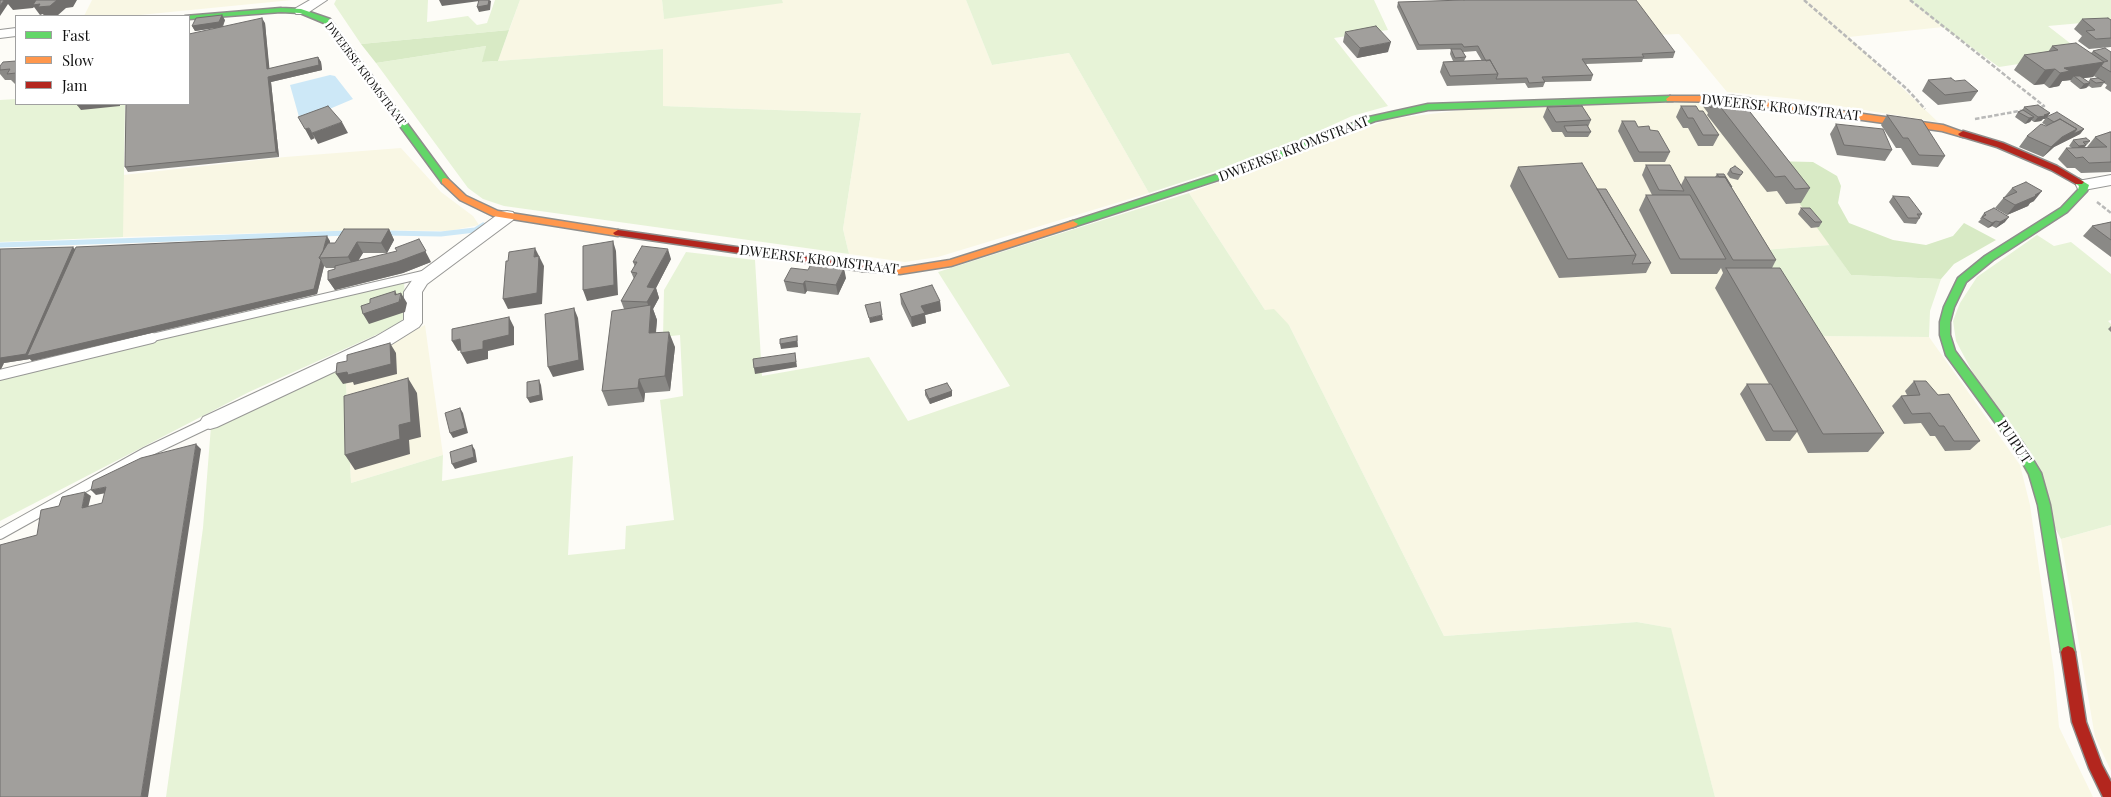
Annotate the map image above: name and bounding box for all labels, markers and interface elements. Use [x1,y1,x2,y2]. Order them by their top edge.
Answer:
legend [15,15,190,105]
street label: DWEERSE KROMSTRAAT [322,20,408,128]
text: Fast [62,25,90,45]
text: Slow [62,50,94,70]
text: Jam [62,75,87,95]
street label: DWEERSE KROMSTRAAT [1701,91,1861,125]
street label: DWEERSE KROMSTRAAT [1216,112,1372,186]
street label: DWEERSE KROMSTRAAT [739,242,899,278]
street label: PUIPUT [1993,417,2035,467]

